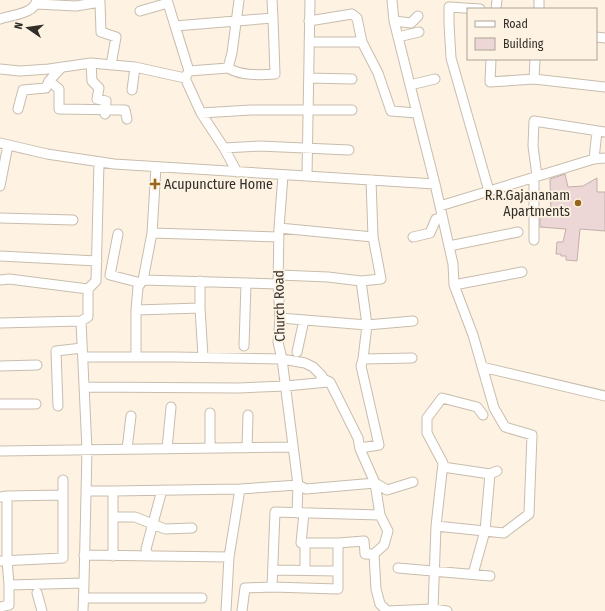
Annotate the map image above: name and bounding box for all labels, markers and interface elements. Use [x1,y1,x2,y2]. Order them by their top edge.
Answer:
north arrow [8,8,48,48]
legend [467,8,597,60]
text: Road [503,17,528,31]
text: N [12,21,26,31]
text: Building [503,37,544,51]
place label: Acupuncture Home [164,176,273,193]
marker: Acupuncture Home [149,178,161,190]
place label: R.R.Gajananam Apartments [485,187,570,220]
marker: R.R.Gajananam Apartments [573,198,583,208]
street label: Church Road [270,270,289,342]

